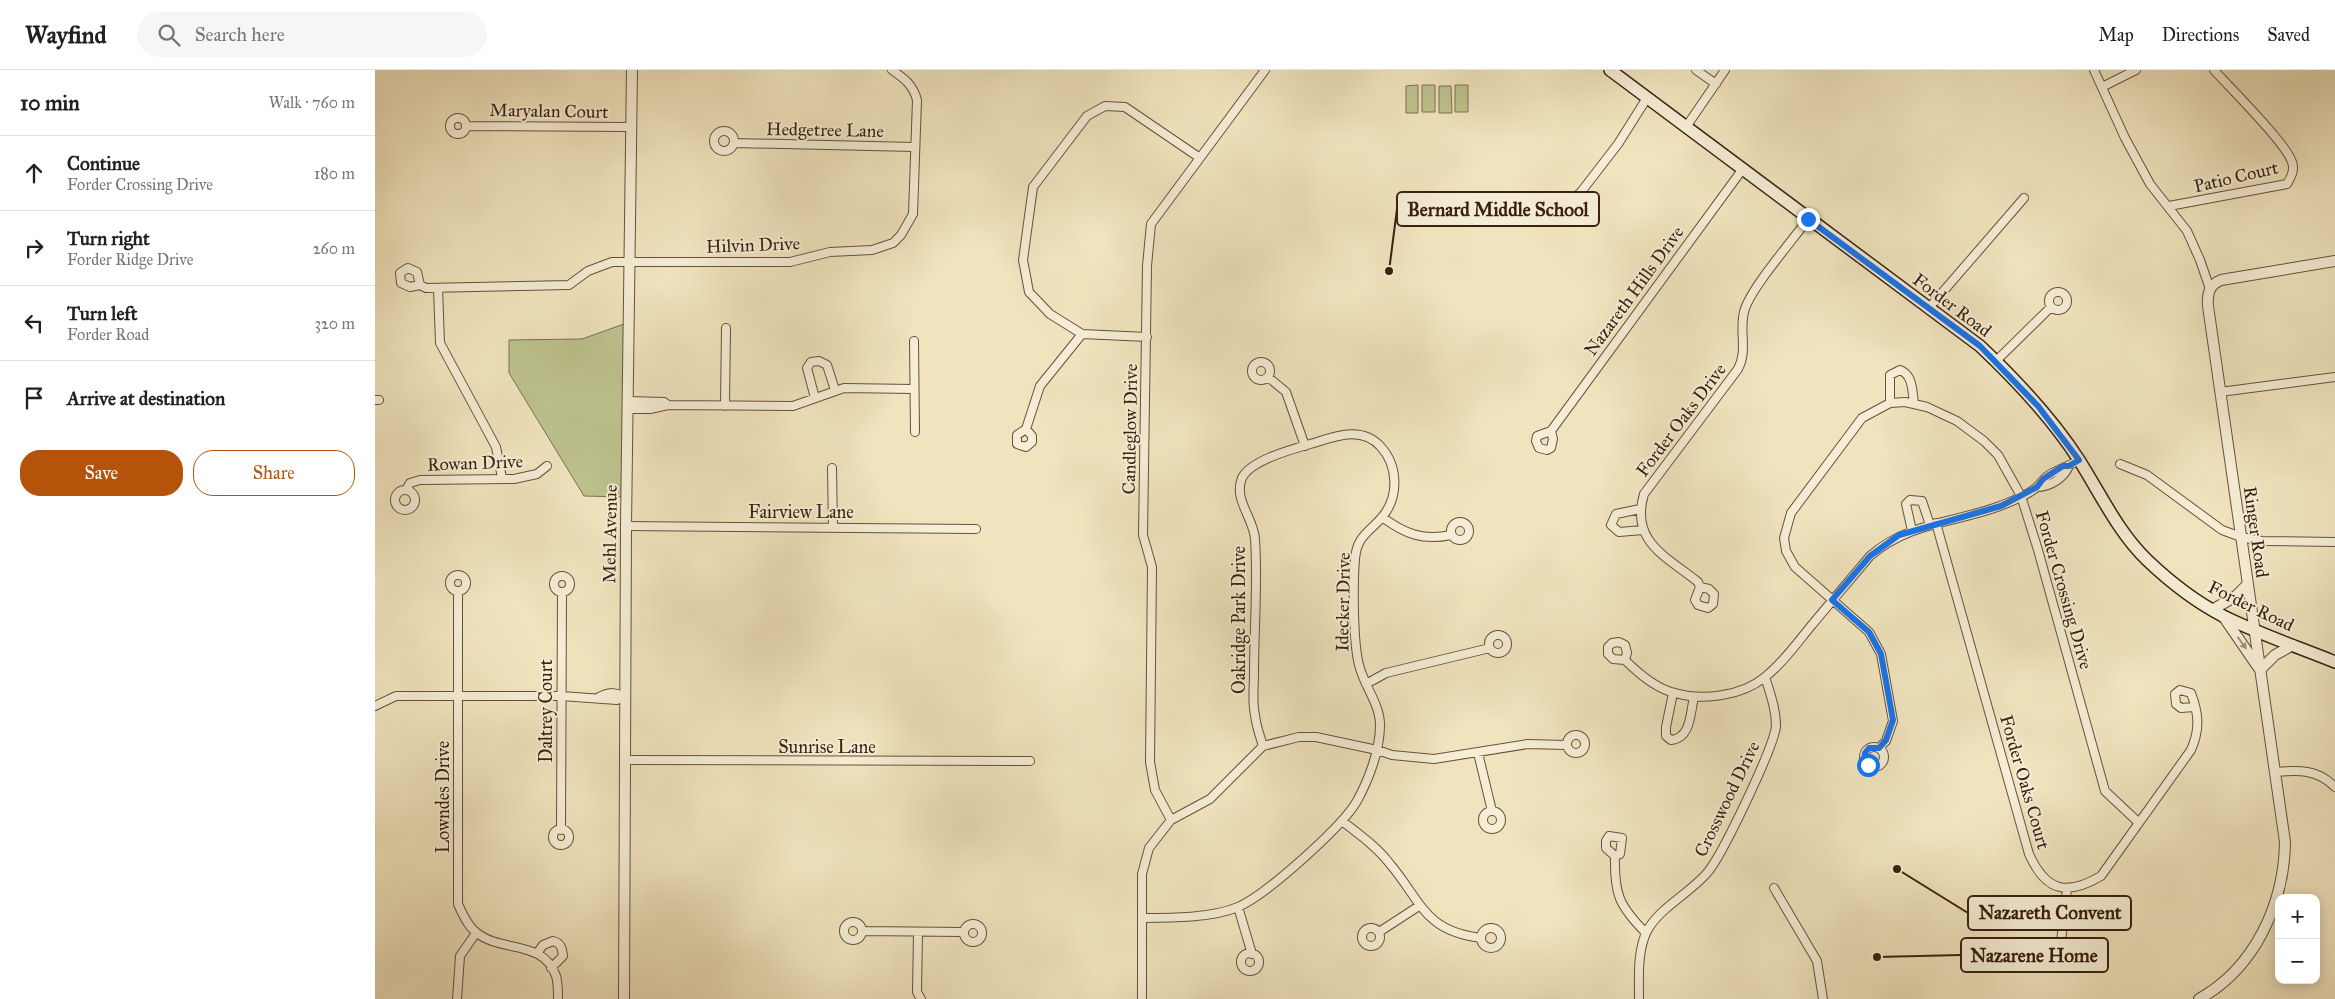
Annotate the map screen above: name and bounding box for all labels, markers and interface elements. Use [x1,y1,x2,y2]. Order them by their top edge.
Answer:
search box [137,12,487,57]
text: Wayfind [25,20,107,50]
icon: search [155,21,183,49]
text: Search here [195,23,285,46]
text: Map [2098,24,2134,46]
text: Directions [2162,24,2239,46]
text: Saved [2267,24,2310,46]
text: 10 min [20,90,80,116]
text: Walk · 760 m [269,93,355,112]
street label: Maryalan Court [489,99,609,123]
street label: Hedgetree Lane [766,118,884,143]
text: Continue [67,152,140,175]
street label: Patio Court [2192,156,2281,197]
icon: ahead [20,159,48,187]
text: 180 m [314,164,355,183]
text: Forder Crossing Drive [67,175,213,194]
callout: Bernard Middle School [1397,192,1599,226]
text: Bernard Middle School [1407,198,1590,221]
route end [1797,208,1820,231]
street label: Nazareth Hills Drive [1580,222,1688,360]
text: Turn right [67,227,150,250]
street label: Hilvin Drive [706,232,800,258]
icon: right [20,234,48,262]
text: 260 m [313,239,355,258]
text: Forder Ridge Drive [67,250,193,269]
street label: Forder Road [1908,268,1996,342]
text: Turn left [67,302,137,325]
icon: left [20,309,48,337]
text: 320 m [315,314,355,333]
text: Forder Road [67,325,149,344]
street label: Forder Oaks Drive [1631,359,1731,481]
street label: Candleglow Drive [1118,364,1143,494]
icon: arrive [20,384,48,412]
text: Arrive at destination [67,387,225,410]
button: Save [20,450,183,496]
button: Share [193,450,355,496]
street label: Rowan Drive [427,450,523,476]
street label: Mehl Avenue [598,485,622,583]
street label: Ringer Road [2238,485,2273,579]
street label: Fairview Lane [748,501,854,523]
street label: Forder Crossing Drive [2030,508,2097,672]
street label: Oakridge Park Drive [1228,546,1251,694]
street label: Idecker Drive [1331,552,1355,652]
street label: Forder Road [2205,576,2297,636]
one-way arrow [2237,636,2247,650]
street label: Daltrey Court [535,659,557,763]
street label: Forder Oaks Court [1995,712,2055,852]
street label: Sunrise Lane [778,736,876,758]
street label: Crosswood Drive [1690,738,1764,860]
street label: Lowndes Drive [432,741,454,853]
route start [1857,754,1880,777]
map controls [2275,894,2320,984]
button: + [2275,894,2320,939]
callout: Nazareth Convent [1968,896,2131,930]
text: Nazareth Convent [1978,901,2122,924]
callout: Nazarene Home [1961,938,2108,972]
button: − [2275,939,2320,984]
text: Nazarene Home [1970,944,2098,967]

